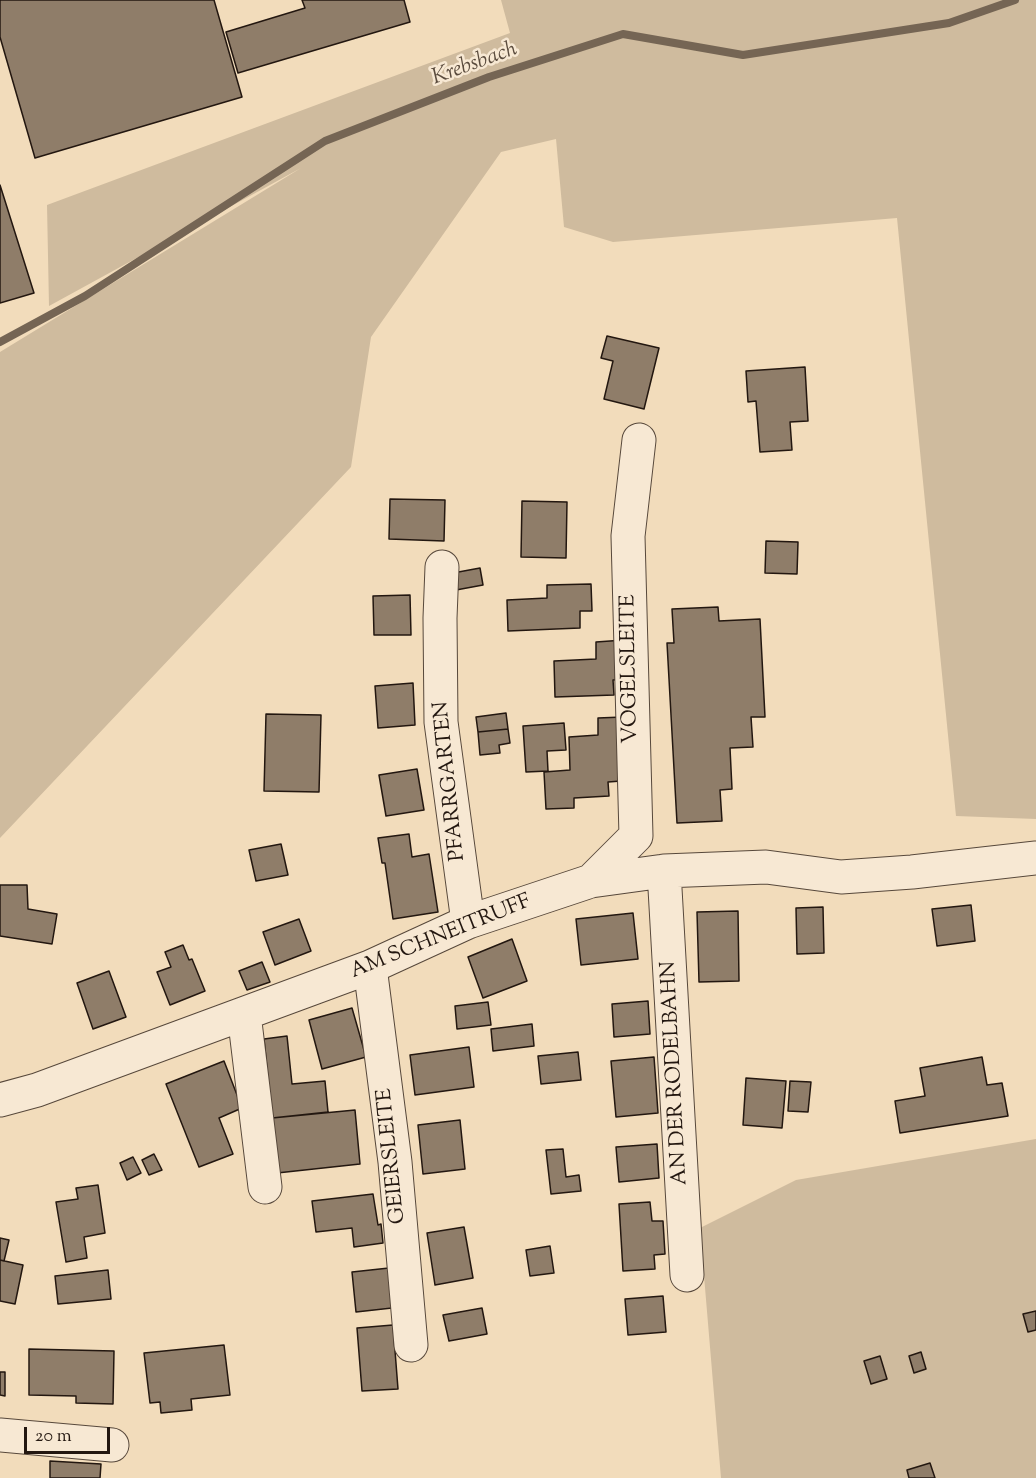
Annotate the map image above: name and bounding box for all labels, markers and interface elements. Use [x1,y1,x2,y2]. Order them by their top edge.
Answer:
water label: Krebsbach [429,37,521,93]
street label: VOGELSLEITE [617,594,645,744]
street label: PFARRGARTEN [430,700,472,862]
street label: AM SCHNEITRUFF [347,890,535,986]
street label: AN DER RODELBAHN [658,960,694,1186]
street label: GEIERSLEITE [373,1087,413,1225]
scale bar [27,1415,112,1453]
text: 20 m [35,1424,72,1450]

